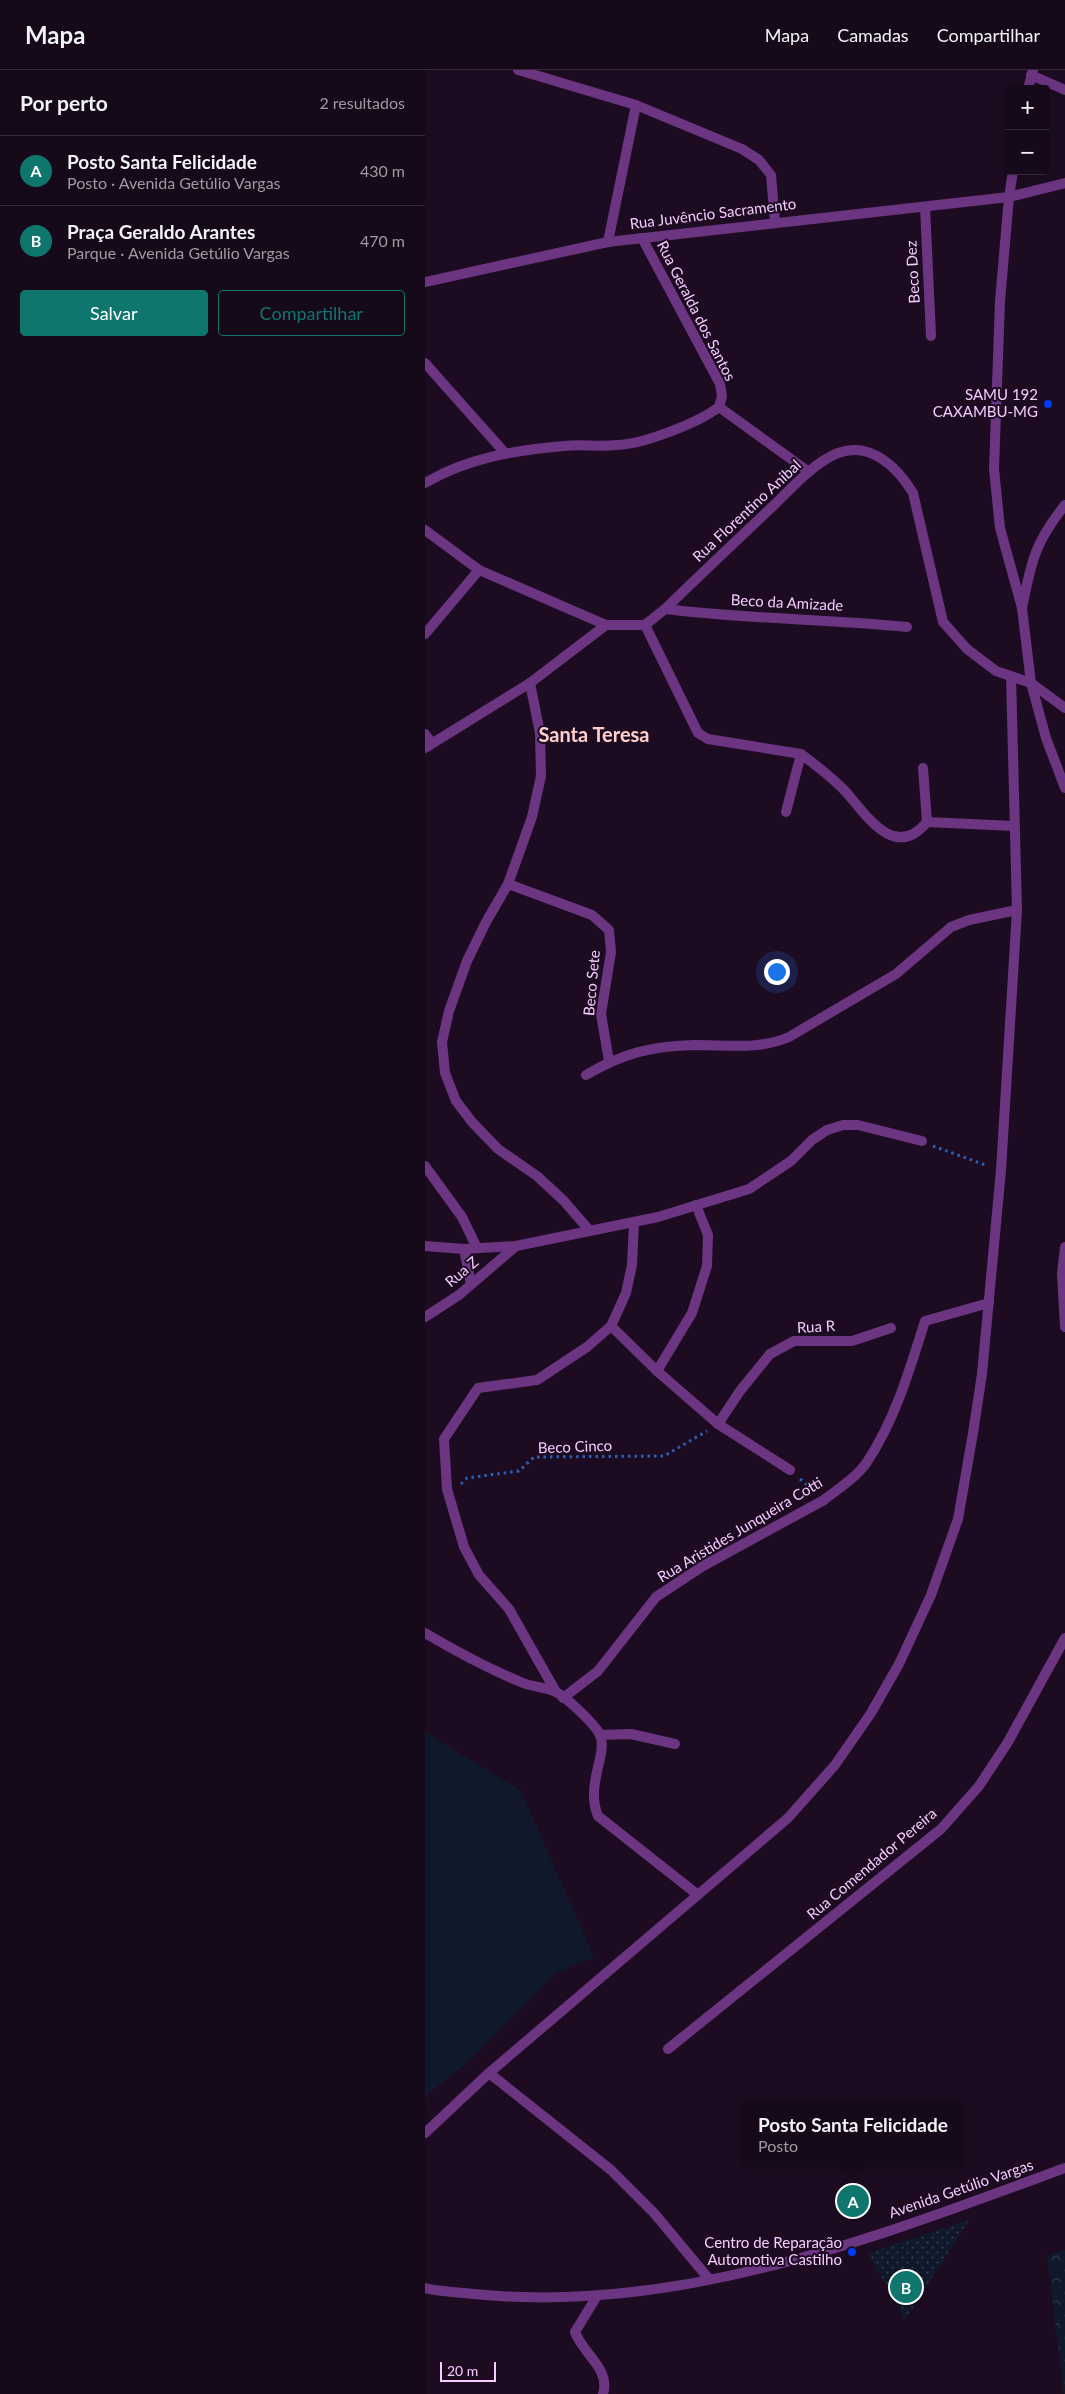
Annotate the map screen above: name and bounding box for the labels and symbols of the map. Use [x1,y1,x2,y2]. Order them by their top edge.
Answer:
street label: Rua Juvêncio Sacramento [629,194,797,232]
street label: Rua Geralda dos Santos [654,237,740,384]
street label: Beco Dez [901,240,923,304]
place label: SAMU 192 CAXAMBU-MG [933,385,1038,420]
marker: SAMU 192 CAXAMBU-MG [1042,398,1054,410]
street label: Rua Florentino Anibal [688,455,804,565]
street label: Beco da Amizade [730,590,844,614]
district label: Santa Teresa [538,722,650,746]
street label: Beco Sete [579,949,603,1017]
your location [764,959,790,985]
street label: Rua Z [441,1252,482,1290]
street label: Rua R [796,1316,836,1336]
street label: Beco Cinco [537,1436,612,1456]
street label: Rua Aristides Junqueira Cotti [654,1473,825,1586]
street label: Rua Comendador Pereira [803,1804,940,1923]
street label: Avenida Getúlio Vargas [886,2155,1035,2221]
pin: A [837,2182,869,2220]
place label: Centro de Reparação Automotiva Castilho [704,2233,842,2268]
marker: Centro de Reparação Automotiva Castilho [846,2246,858,2258]
pin: B [890,2268,922,2306]
scale bar [440,2359,496,2382]

